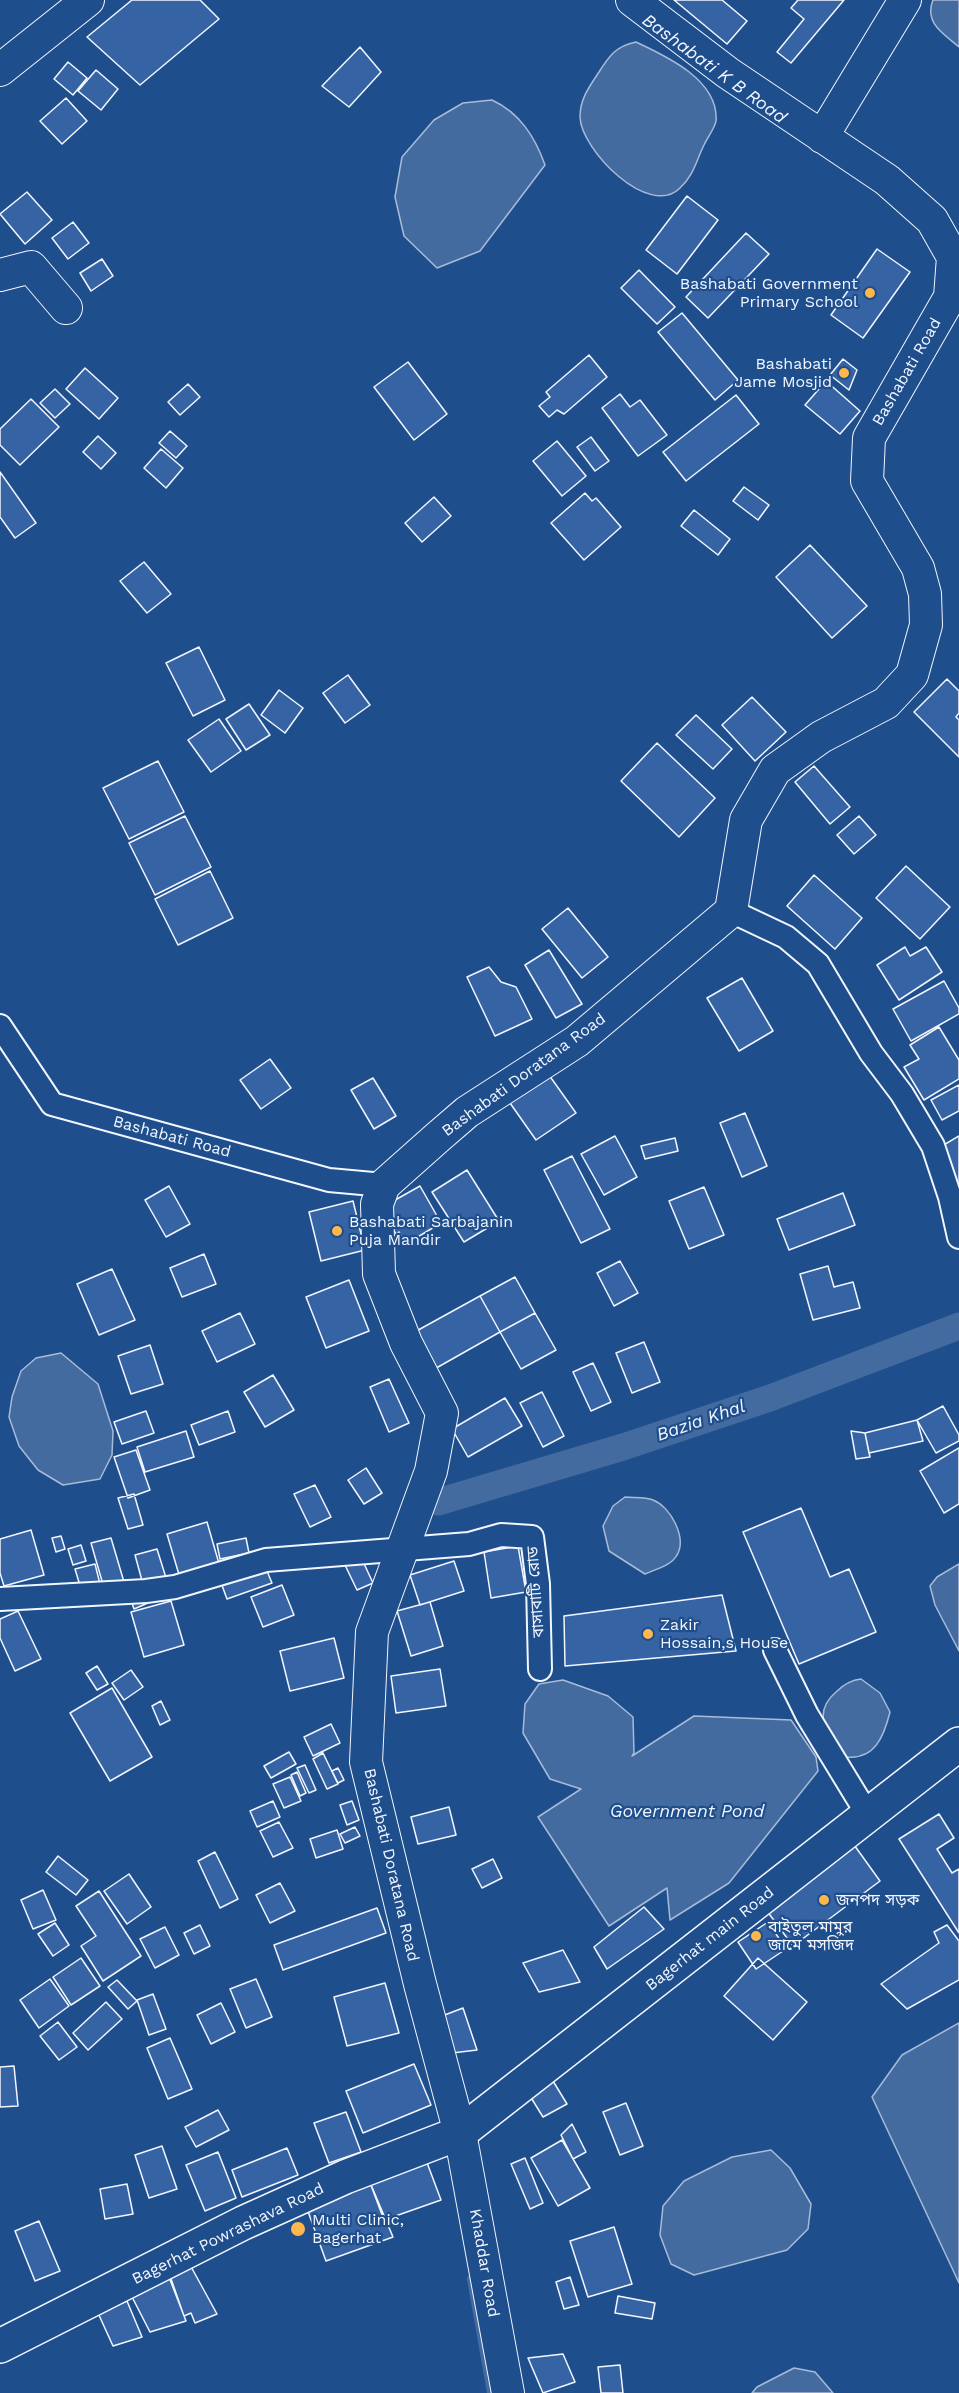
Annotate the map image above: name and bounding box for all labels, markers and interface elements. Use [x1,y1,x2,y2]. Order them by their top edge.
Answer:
water label: Bashabati K B Road [638,9,790,129]
place label: Bashabati Government Primary School [680,274,858,312]
marker: Bashabati Government Primary School [863,286,877,300]
street label: Bashabati Road [868,315,946,429]
place label: Bashabati Jame Mosjid [734,354,832,392]
marker: Bashabati Jame Mosjid [837,366,851,380]
street label: Bashabati Doratana Road [438,1009,610,1141]
street label: Bashabati Road [111,1112,233,1162]
place label: Bashabati Sarbajanin Puja Mandir [349,1212,513,1250]
marker: Bashabati Sarbajanin Puja Mandir [330,1224,344,1238]
water label: Bazia Khal [654,1396,748,1446]
street label: বাসাবাটি রোড [523,1546,549,1638]
place label: Zakir Hossain,s House [660,1615,788,1653]
marker: Zakir Hossain,s House [641,1627,655,1641]
street label: Bashabati Doratana Road [359,1767,423,1963]
water label: Government Pond [610,1801,764,1823]
street label: Bagerhat main Road [642,1883,778,1995]
place label: জনপদ সড়ক [836,1890,919,1910]
marker: জনপদ সড়ক [817,1893,831,1907]
place label: বাইতুল মামুর জামে মসজিদ [768,1917,854,1955]
marker: বাইতুল মামুর জামে মসজিদ [749,1929,763,1943]
street label: Bagerhat Powrashava Road [129,2179,327,2289]
street label: Khaddar Road [465,2207,503,2319]
place label: Multi Clinic, Bagerhat [312,2210,404,2248]
marker: Multi Clinic, Bagerhat [289,2220,307,2238]

